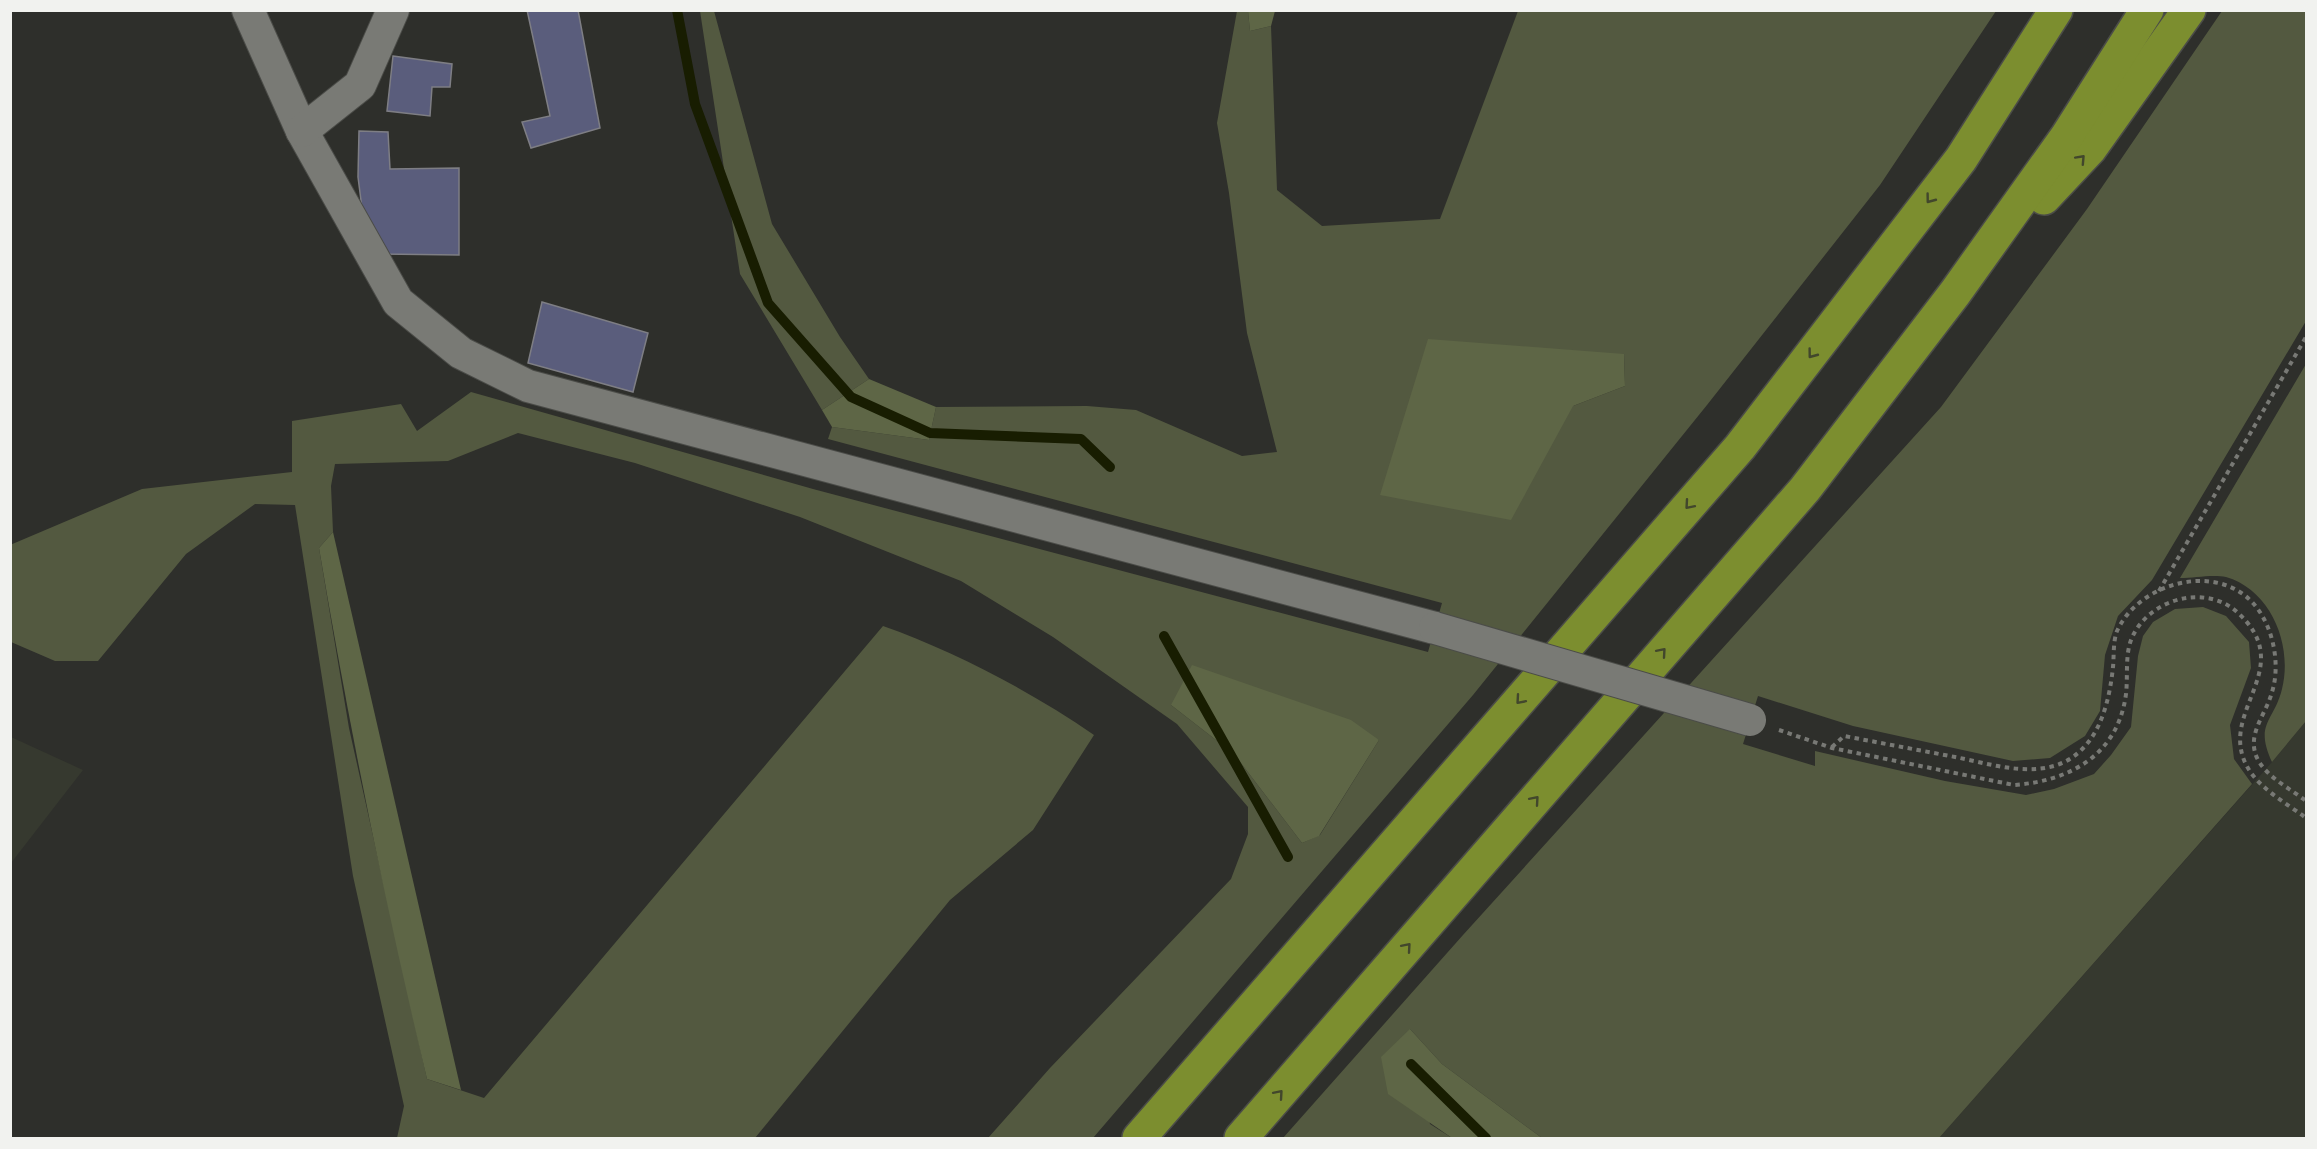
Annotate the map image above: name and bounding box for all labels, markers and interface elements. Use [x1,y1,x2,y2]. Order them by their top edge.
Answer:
one-way arrow [2074,155,2085,165]
one-way arrow [1927,192,1938,203]
one-way arrow [1808,347,1819,358]
one-way arrow [1686,498,1697,509]
one-way arrow [1655,648,1666,659]
one-way arrow [1516,693,1527,704]
one-way arrow [1527,796,1538,807]
one-way arrow [1399,943,1410,954]
one-way arrow [1272,1090,1283,1101]

